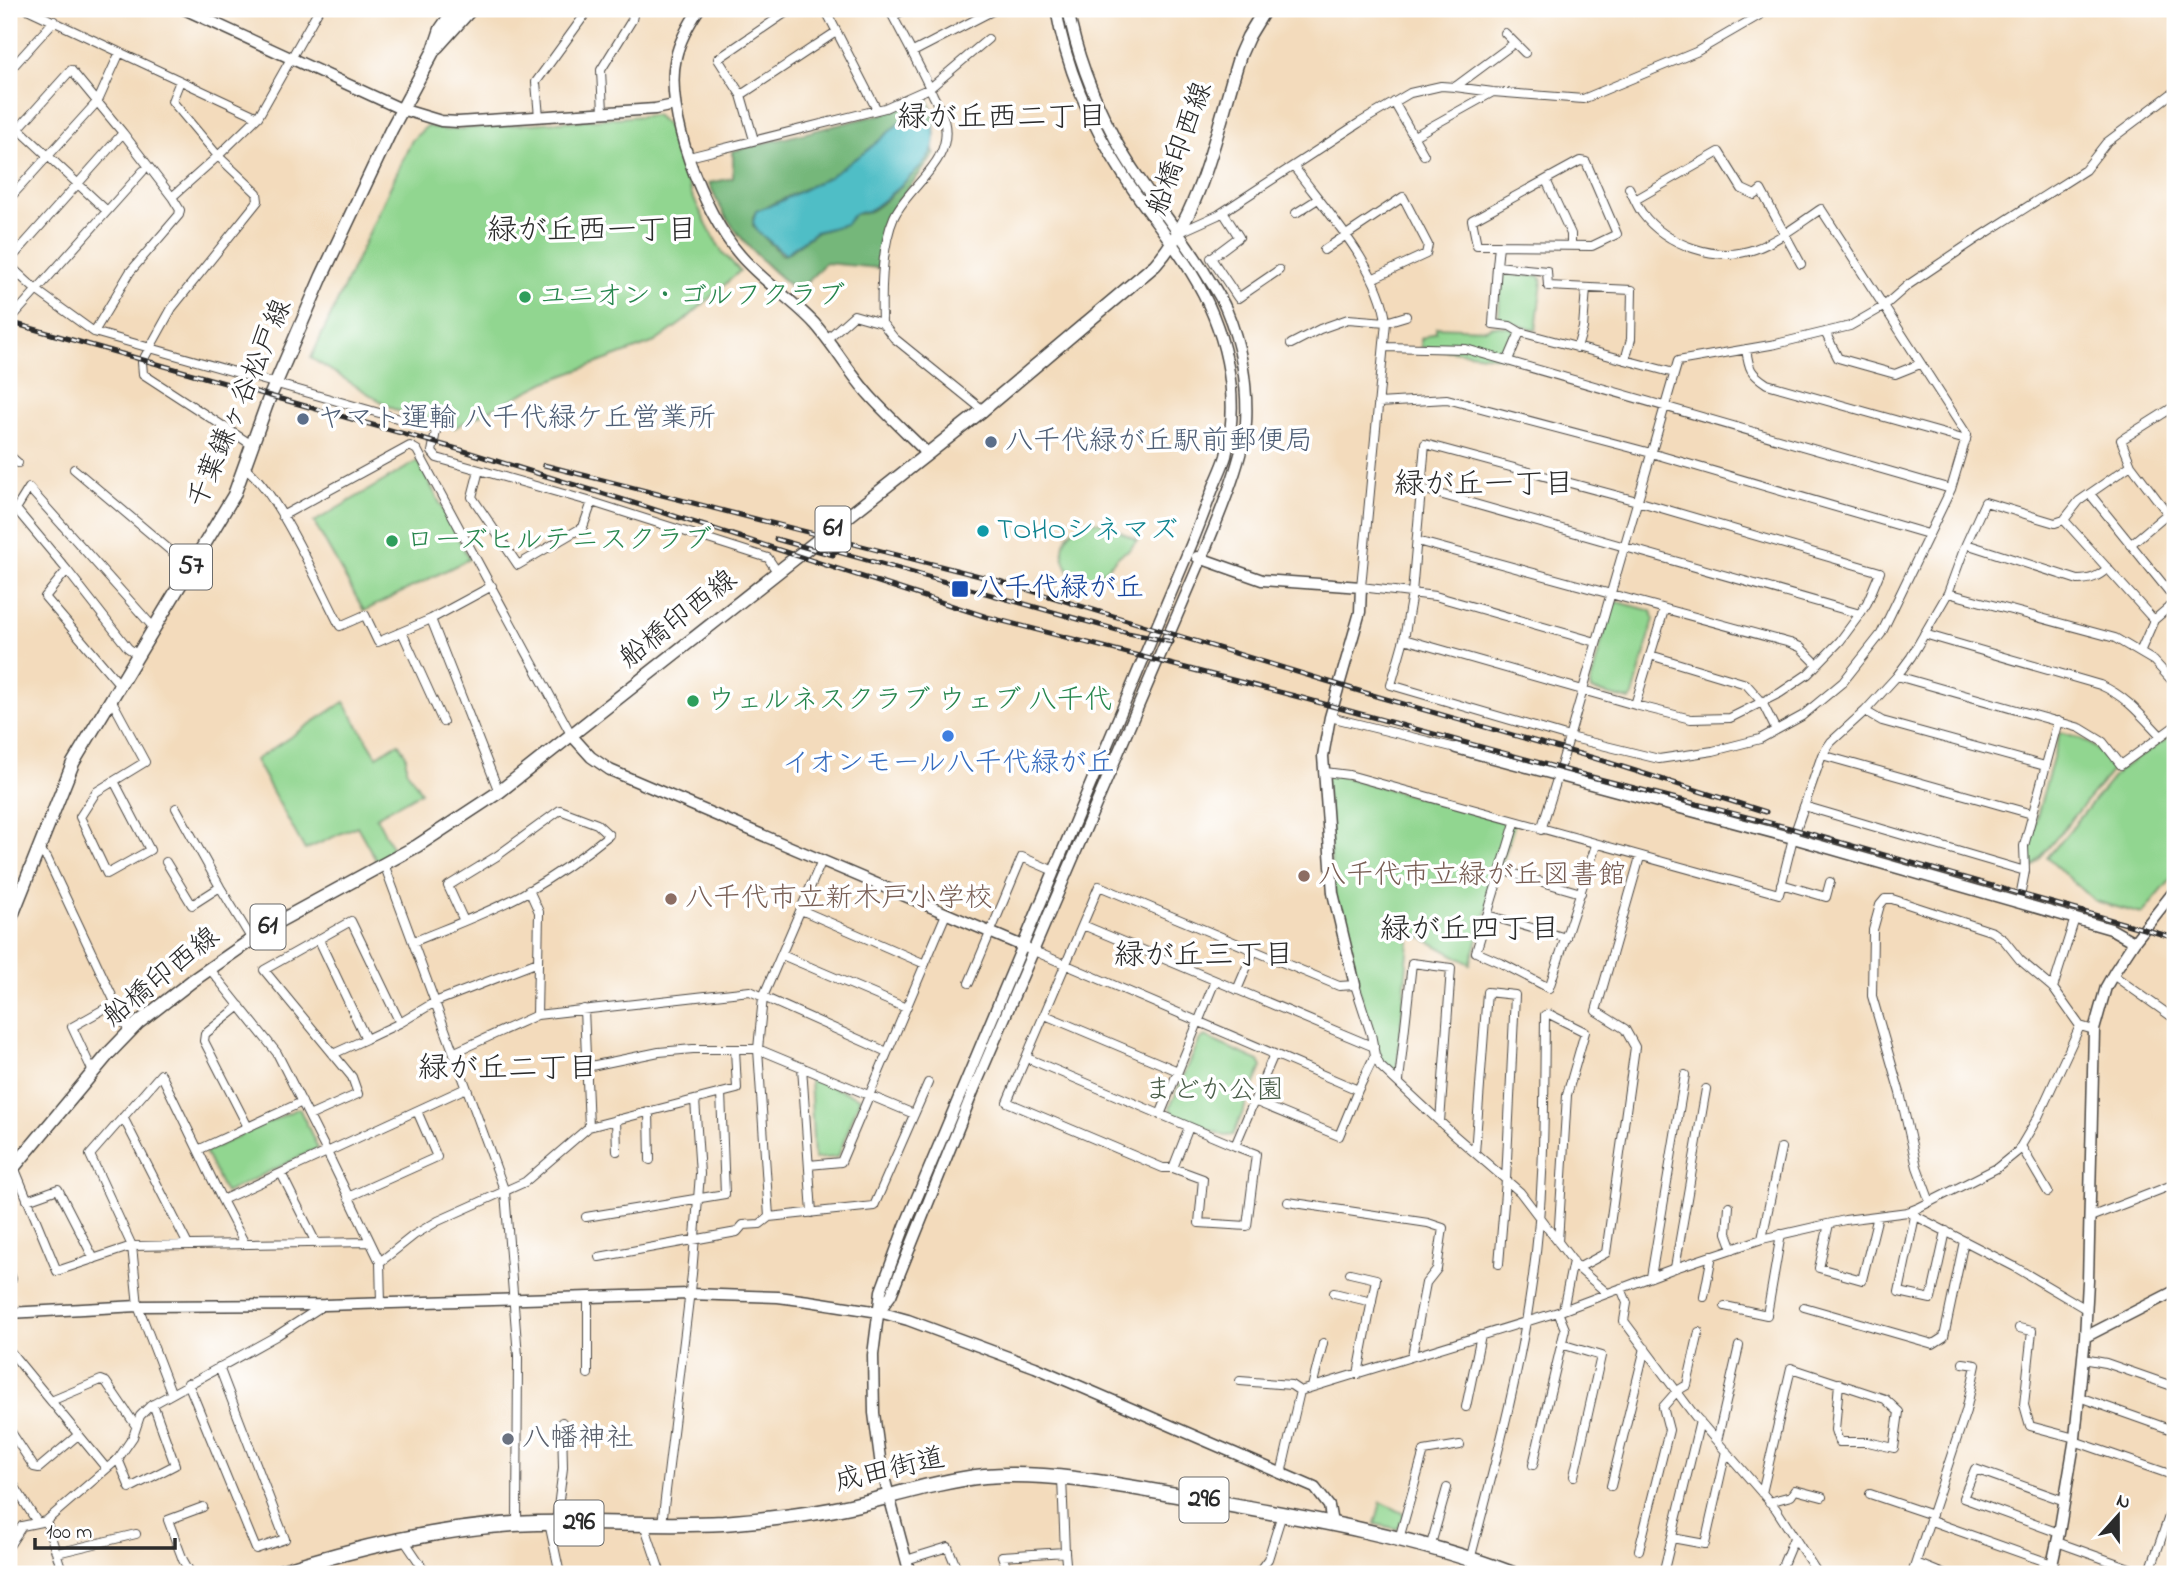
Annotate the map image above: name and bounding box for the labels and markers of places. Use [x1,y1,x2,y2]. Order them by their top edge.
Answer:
place label: ユニオン・ゴルフクラブ [539,277,845,318]
marker: ユニオン・ゴルフクラブ [517,289,533,305]
place label: ヤマト運輸 八千代緑ケ丘営業所 [317,399,716,440]
marker: ヤマト運輸 八千代緑ケ丘営業所 [295,411,311,427]
place label: 八千代緑が丘駅前郵便局 [1005,422,1313,463]
marker: 八千代緑が丘駅前郵便局 [983,434,999,450]
place label: TOHOシネマズ [997,511,1178,552]
place label: ローズヒルテニスクラブ [406,521,712,562]
marker: TOHOシネマズ [975,523,991,539]
marker: ローズヒルテニスクラブ [384,533,400,549]
place label: 八千代緑が丘 [976,569,1144,610]
marker: 八千代緑が丘 [950,579,970,599]
place label: ウェルネスクラブ ウェブ 八千代 [707,681,1112,722]
marker: ウェルネスクラブ ウェブ 八千代 [685,693,701,709]
marker: イオンモール八千代緑が丘 [940,728,956,744]
place label: イオンモール八千代緑が丘 [781,744,1115,785]
place label: 八千代市立緑が丘図書館 [1318,856,1626,897]
marker: 八千代市立緑が丘図書館 [1296,868,1312,884]
place label: 八千代市立新木戸小学校 [685,879,993,920]
marker: 八千代市立新木戸小学校 [663,891,679,907]
place label: 八幡神社 [522,1419,634,1460]
marker: 八幡神社 [500,1431,516,1447]

